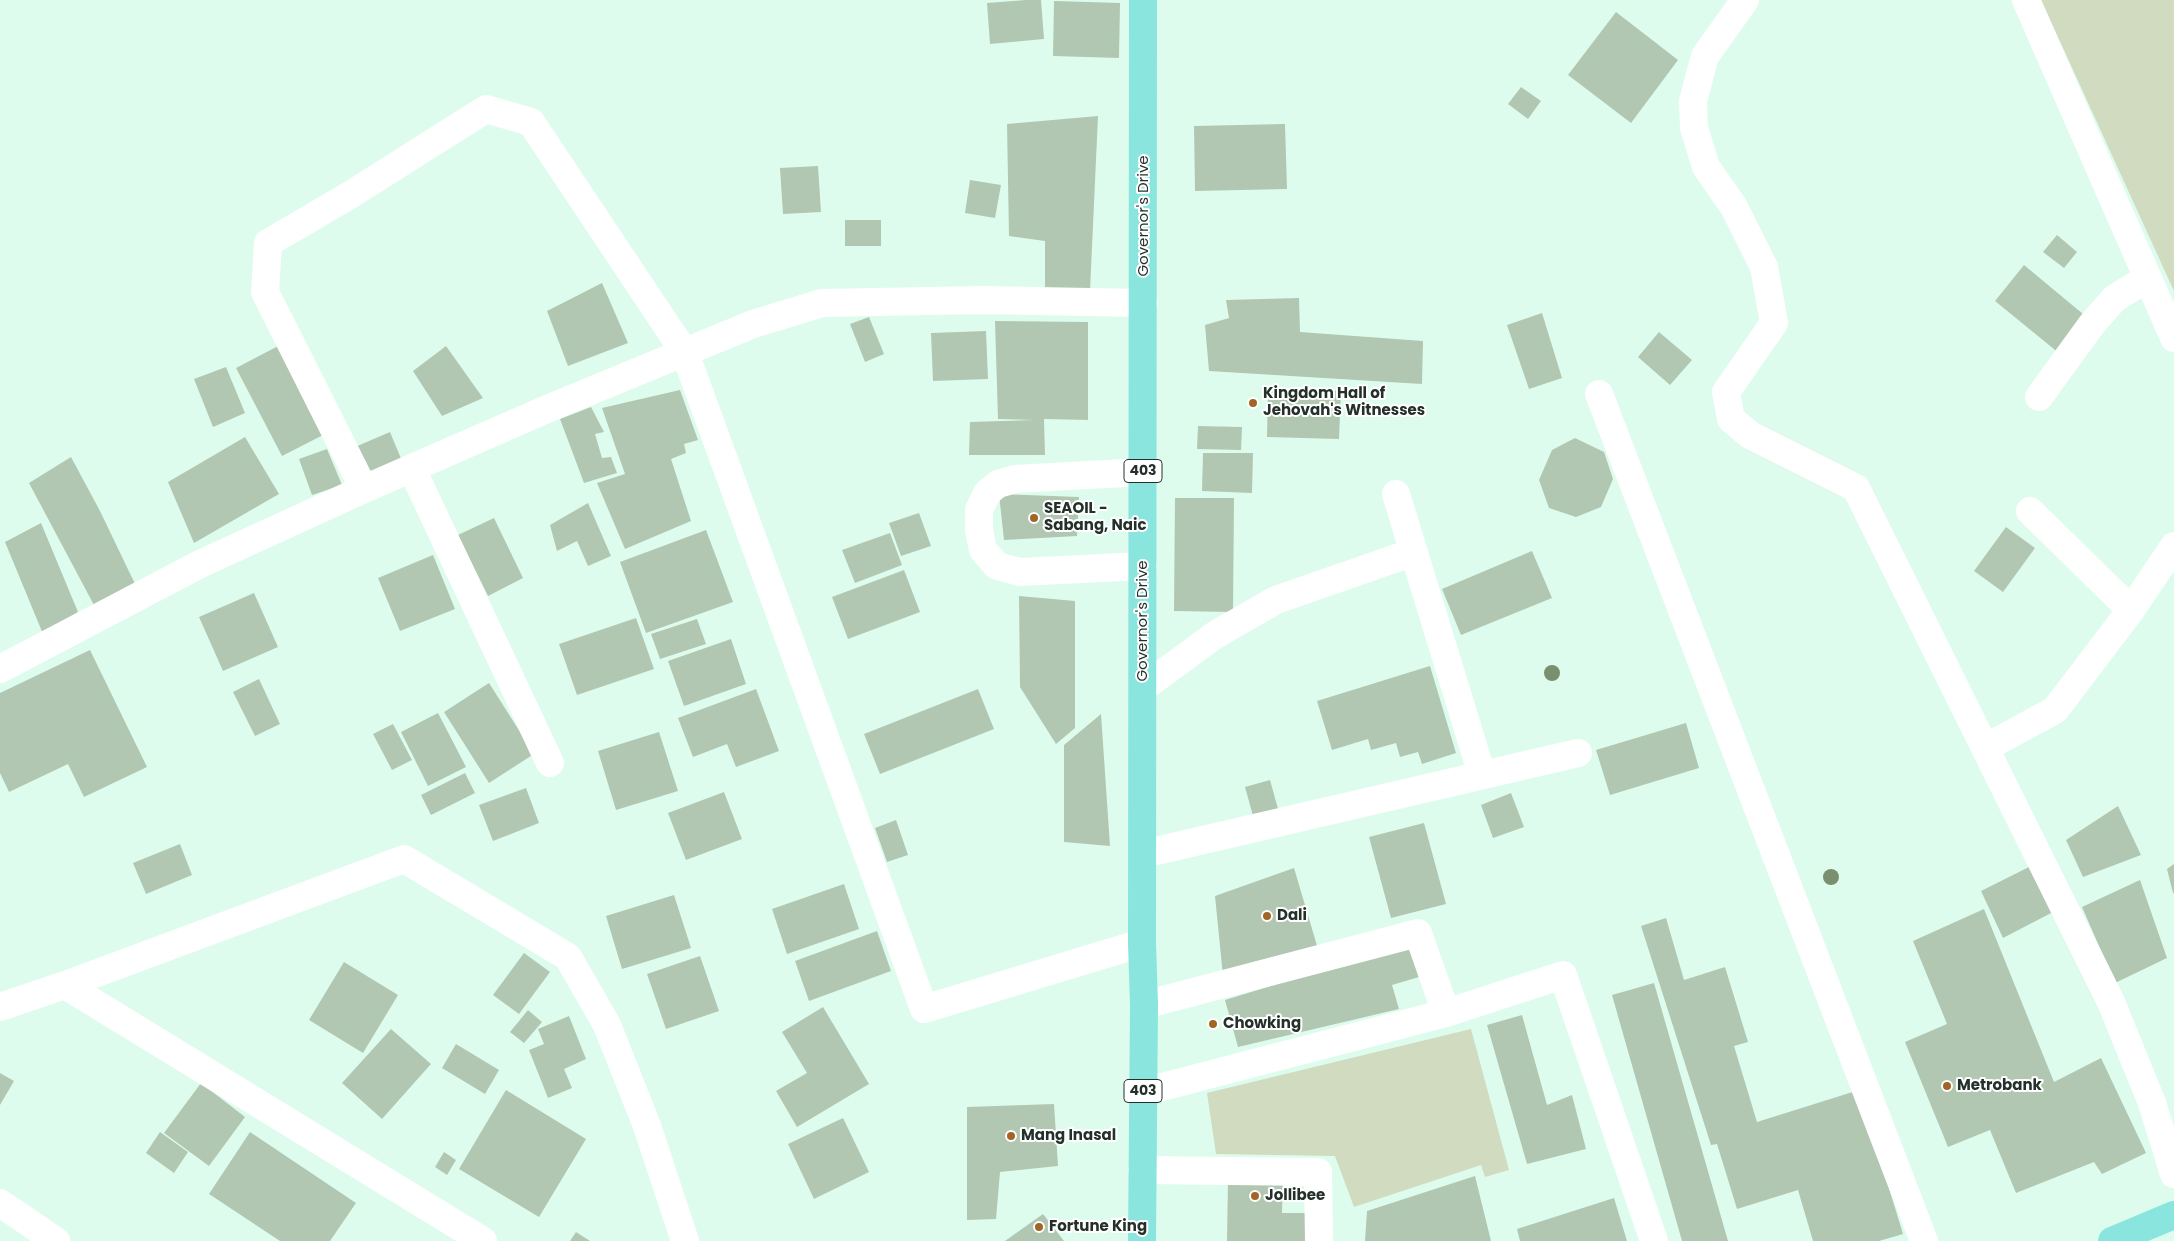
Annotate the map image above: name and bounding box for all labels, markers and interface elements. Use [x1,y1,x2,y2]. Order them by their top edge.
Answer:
street label: Governor's Drive [1135,155,1153,277]
place label: Kingdom Hall of Jehovah's Witnesses [1263,385,1425,420]
marker: Kingdom Hall of Jehovah's Witnesses [1247,397,1259,409]
road number: 403 [1124,460,1162,482]
place label: SEAOIL - Sabang, Naic [1044,500,1147,535]
marker: SEAOIL - Sabang, Naic [1028,512,1040,524]
street label: Governor's Drive [1134,560,1152,682]
place label: Dali [1277,907,1307,925]
marker: Dali [1261,910,1273,922]
place label: Chowking [1223,1015,1301,1033]
marker: Chowking [1207,1018,1219,1030]
place label: Metrobank [1957,1077,2042,1095]
road number: 403 [1124,1080,1162,1102]
marker: Metrobank [1941,1080,1953,1092]
place label: Mang Inasal [1021,1127,1116,1145]
marker: Mang Inasal [1005,1130,1017,1142]
place label: Jollibee [1265,1187,1325,1205]
marker: Jollibee [1249,1190,1261,1202]
place label: Fortune King [1049,1218,1147,1236]
marker: Fortune King [1033,1221,1045,1233]

